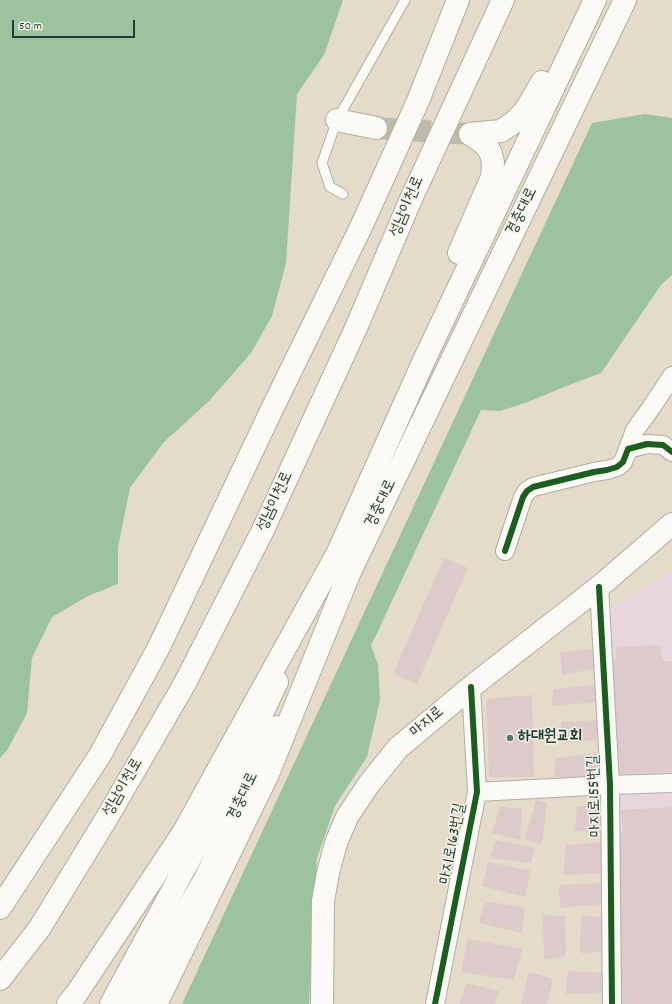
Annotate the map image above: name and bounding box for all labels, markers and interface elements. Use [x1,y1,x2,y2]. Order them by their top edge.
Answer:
scale bar [14,12,137,38]
text: 50 m [19,18,42,35]
street label: 성남이천로 [387,174,429,240]
street label: 경충대로 [503,185,543,239]
street label: 성남이천로 [254,469,298,535]
street label: 경충대로 [362,477,402,531]
street label: 마지로 [407,703,449,743]
place label: 하대원교회 [518,728,582,748]
marker: 하대원교회 [505,733,515,743]
street label: 마지로155번길 [585,754,607,838]
street label: 성남이천로 [100,755,148,821]
street label: 경충대로 [224,770,264,824]
street label: 마지로163번길 [437,802,471,886]

